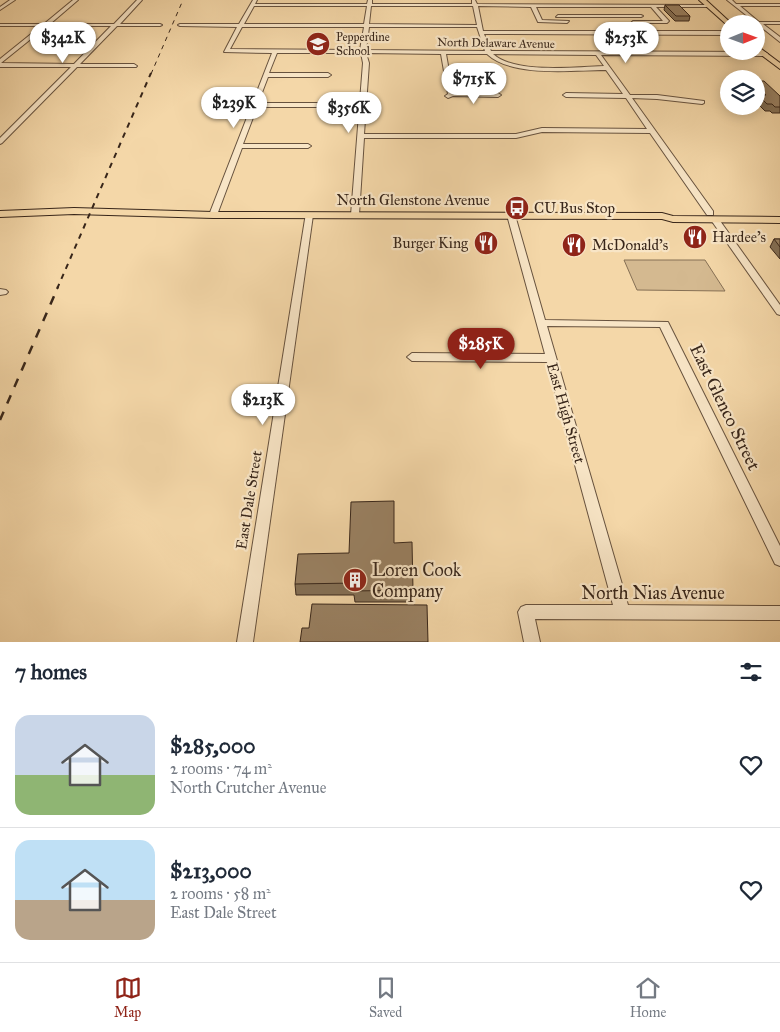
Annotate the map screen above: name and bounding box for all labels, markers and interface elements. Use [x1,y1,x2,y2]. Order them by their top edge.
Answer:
north arrow [720,15,765,60]
map controls [720,15,765,115]
pin: $342K [28,22,98,64]
pin: $253K [591,22,661,64]
text: $342K [41,28,85,47]
text: $253K [605,28,647,47]
place label: Pepperdine School [336,30,390,58]
school or university icon: Pepperdine School [305,31,331,57]
street label: North Delaware Avenue [437,35,555,51]
pin: $715K [439,62,509,105]
text: $715K [452,69,496,88]
button: layers [720,70,765,115]
pin: $239K [199,86,269,129]
pin: $356K [314,92,384,134]
text: $239K [212,93,256,112]
text: $356K [328,98,371,117]
street label: North Glenstone Avenue [336,191,490,209]
bus stop icon: CU Bus Stop [504,195,530,221]
place label: CU Bus Stop [534,199,615,217]
restaurant icon: Hardee's [682,224,708,250]
place label: Hardee's [712,228,766,246]
restaurant icon: Burger King [473,230,499,256]
restaurant icon: McDonald's [561,232,587,258]
place label: Burger King [392,234,469,252]
place label: McDonald's [592,236,668,254]
pin: $285K [446,328,516,370]
text: $285K [459,334,503,353]
street label: East Glenco Street [685,340,765,474]
street label: East High Street [543,361,589,466]
pin: $213K [228,384,298,426]
text: $213K [242,390,284,409]
street label: East Dale Street [232,449,266,551]
place label: Loren Cook Company [372,559,462,602]
building icon: Loren Cook Company [342,567,368,593]
street label: North Nias Avenue [581,582,725,604]
icon: filters [737,658,765,686]
text: 7 homes [15,659,87,685]
text: $285,000 [170,733,255,759]
icon: home [55,735,115,795]
icon: heart [737,751,765,779]
text: 2 rooms · 74 m² [170,759,272,778]
text: North Crutcher Avenue [170,778,326,797]
text: $213,000 [170,858,252,884]
icon: home [55,860,115,920]
icon: heart [737,876,765,904]
text: 2 rooms · 58 m² [170,884,271,903]
text: East Dale Street [170,903,277,922]
tab: Map [114,974,142,1021]
tab: Saved [369,974,402,1021]
tab: Home [630,974,666,1021]

